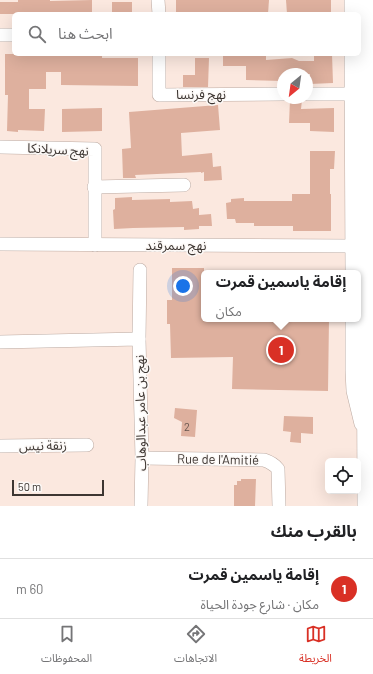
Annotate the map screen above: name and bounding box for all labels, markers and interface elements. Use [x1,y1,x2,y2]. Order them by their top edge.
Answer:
search box [12,12,361,56]
icon: search [26,23,48,45]
text: ابحث هنا [58,24,113,42]
north arrow [277,68,313,104]
street label: نهج فرنسا [176,86,226,105]
street label: نهج سريلانكا [27,139,89,162]
street label: نهج سمرقند [146,237,206,256]
popup [201,270,361,322]
text: إقامة ياسمين قمرت [216,272,346,290]
your location [173,276,193,296]
text: مكان [216,303,242,319]
pin: 1 [268,335,294,365]
street label: نهج بن عامر عبدالوهاب [131,355,152,471]
house number: 2 [184,420,190,433]
street label: زنقة نيس [19,437,67,454]
street label: Rue de l'Amitié [177,450,259,468]
map controls [325,458,361,494]
button: locate [325,458,361,494]
scale bar [12,478,104,497]
text: 50 m [18,480,41,493]
text: بالقرب منك [271,520,357,540]
text: إقامة ياسمين قمرت [188,565,319,583]
text: 60 m [16,581,43,597]
text: 1 [342,581,346,597]
text: مكان · شارع جودة الحياة [201,596,319,612]
tab: المحفوظات [41,623,92,670]
tab: الاتجاهات [174,623,217,670]
tab: الخريطة [299,623,332,670]

